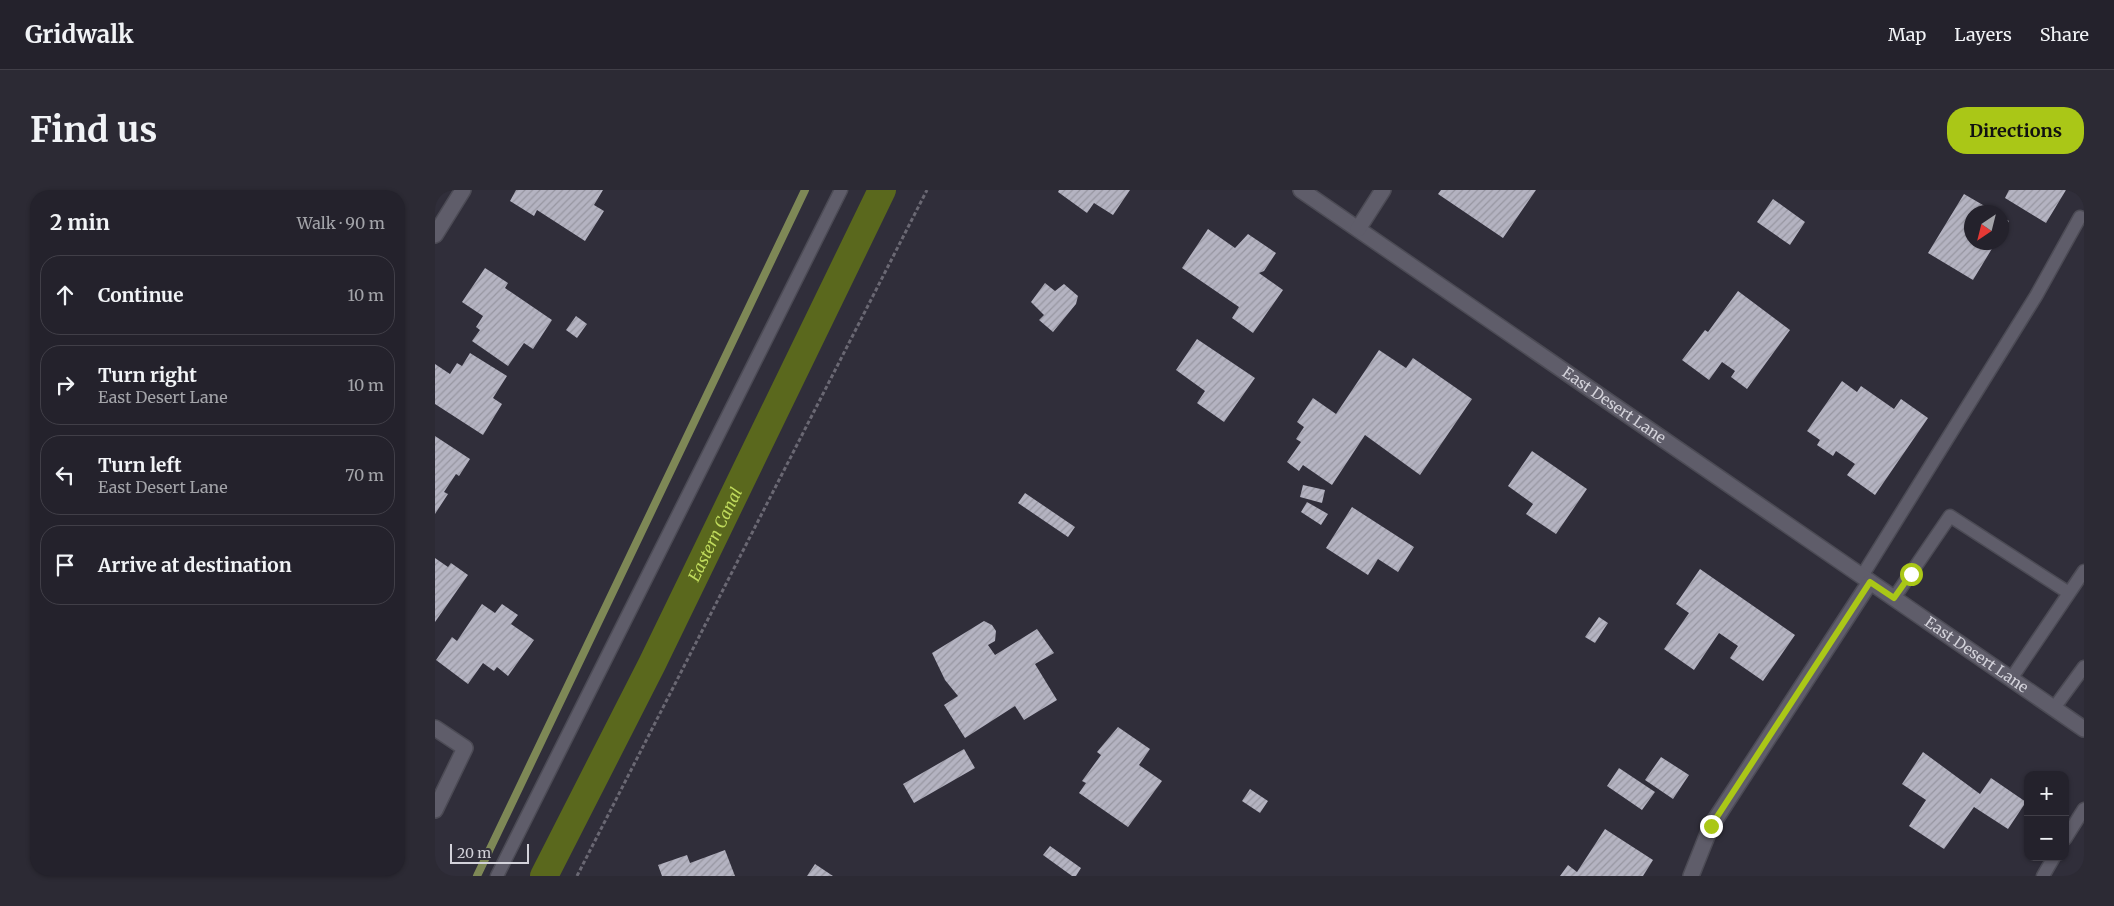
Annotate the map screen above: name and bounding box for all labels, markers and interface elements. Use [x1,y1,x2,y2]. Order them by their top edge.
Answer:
text: Gridwalk [25,19,134,50]
text: Map [1888,23,1926,46]
text: Layers [1954,23,2012,46]
text: Share [2040,23,2089,46]
button: Directions [1947,107,2084,154]
text: Find us [30,108,157,152]
north arrow [1964,205,2009,250]
text: 2 min [50,209,110,236]
text: Walk · 90 m [297,213,385,233]
icon: ahead [51,281,79,309]
text: Continue [98,283,184,307]
text: 10 m [347,285,384,305]
text: Turn right [98,363,197,387]
street label: East Desert Lane [1559,363,1670,447]
icon: right [51,371,79,399]
text: 10 m [347,375,384,395]
text: East Desert Lane [98,387,228,407]
text: Turn left [98,453,182,477]
icon: left [51,461,79,489]
text: 70 m [345,465,384,485]
text: East Desert Lane [98,477,228,497]
water label: Eastern Canal [684,484,746,585]
icon: arrive [51,551,79,579]
text: Arrive at destination [98,553,292,577]
route start [1900,563,1923,586]
street label: East Desert Lane [1921,612,2032,697]
map controls [2024,771,2069,861]
button: + [2024,771,2069,816]
route end [1700,815,1723,838]
button: − [2024,816,2069,861]
scale bar [450,841,529,864]
text: 20 m [457,844,491,862]

